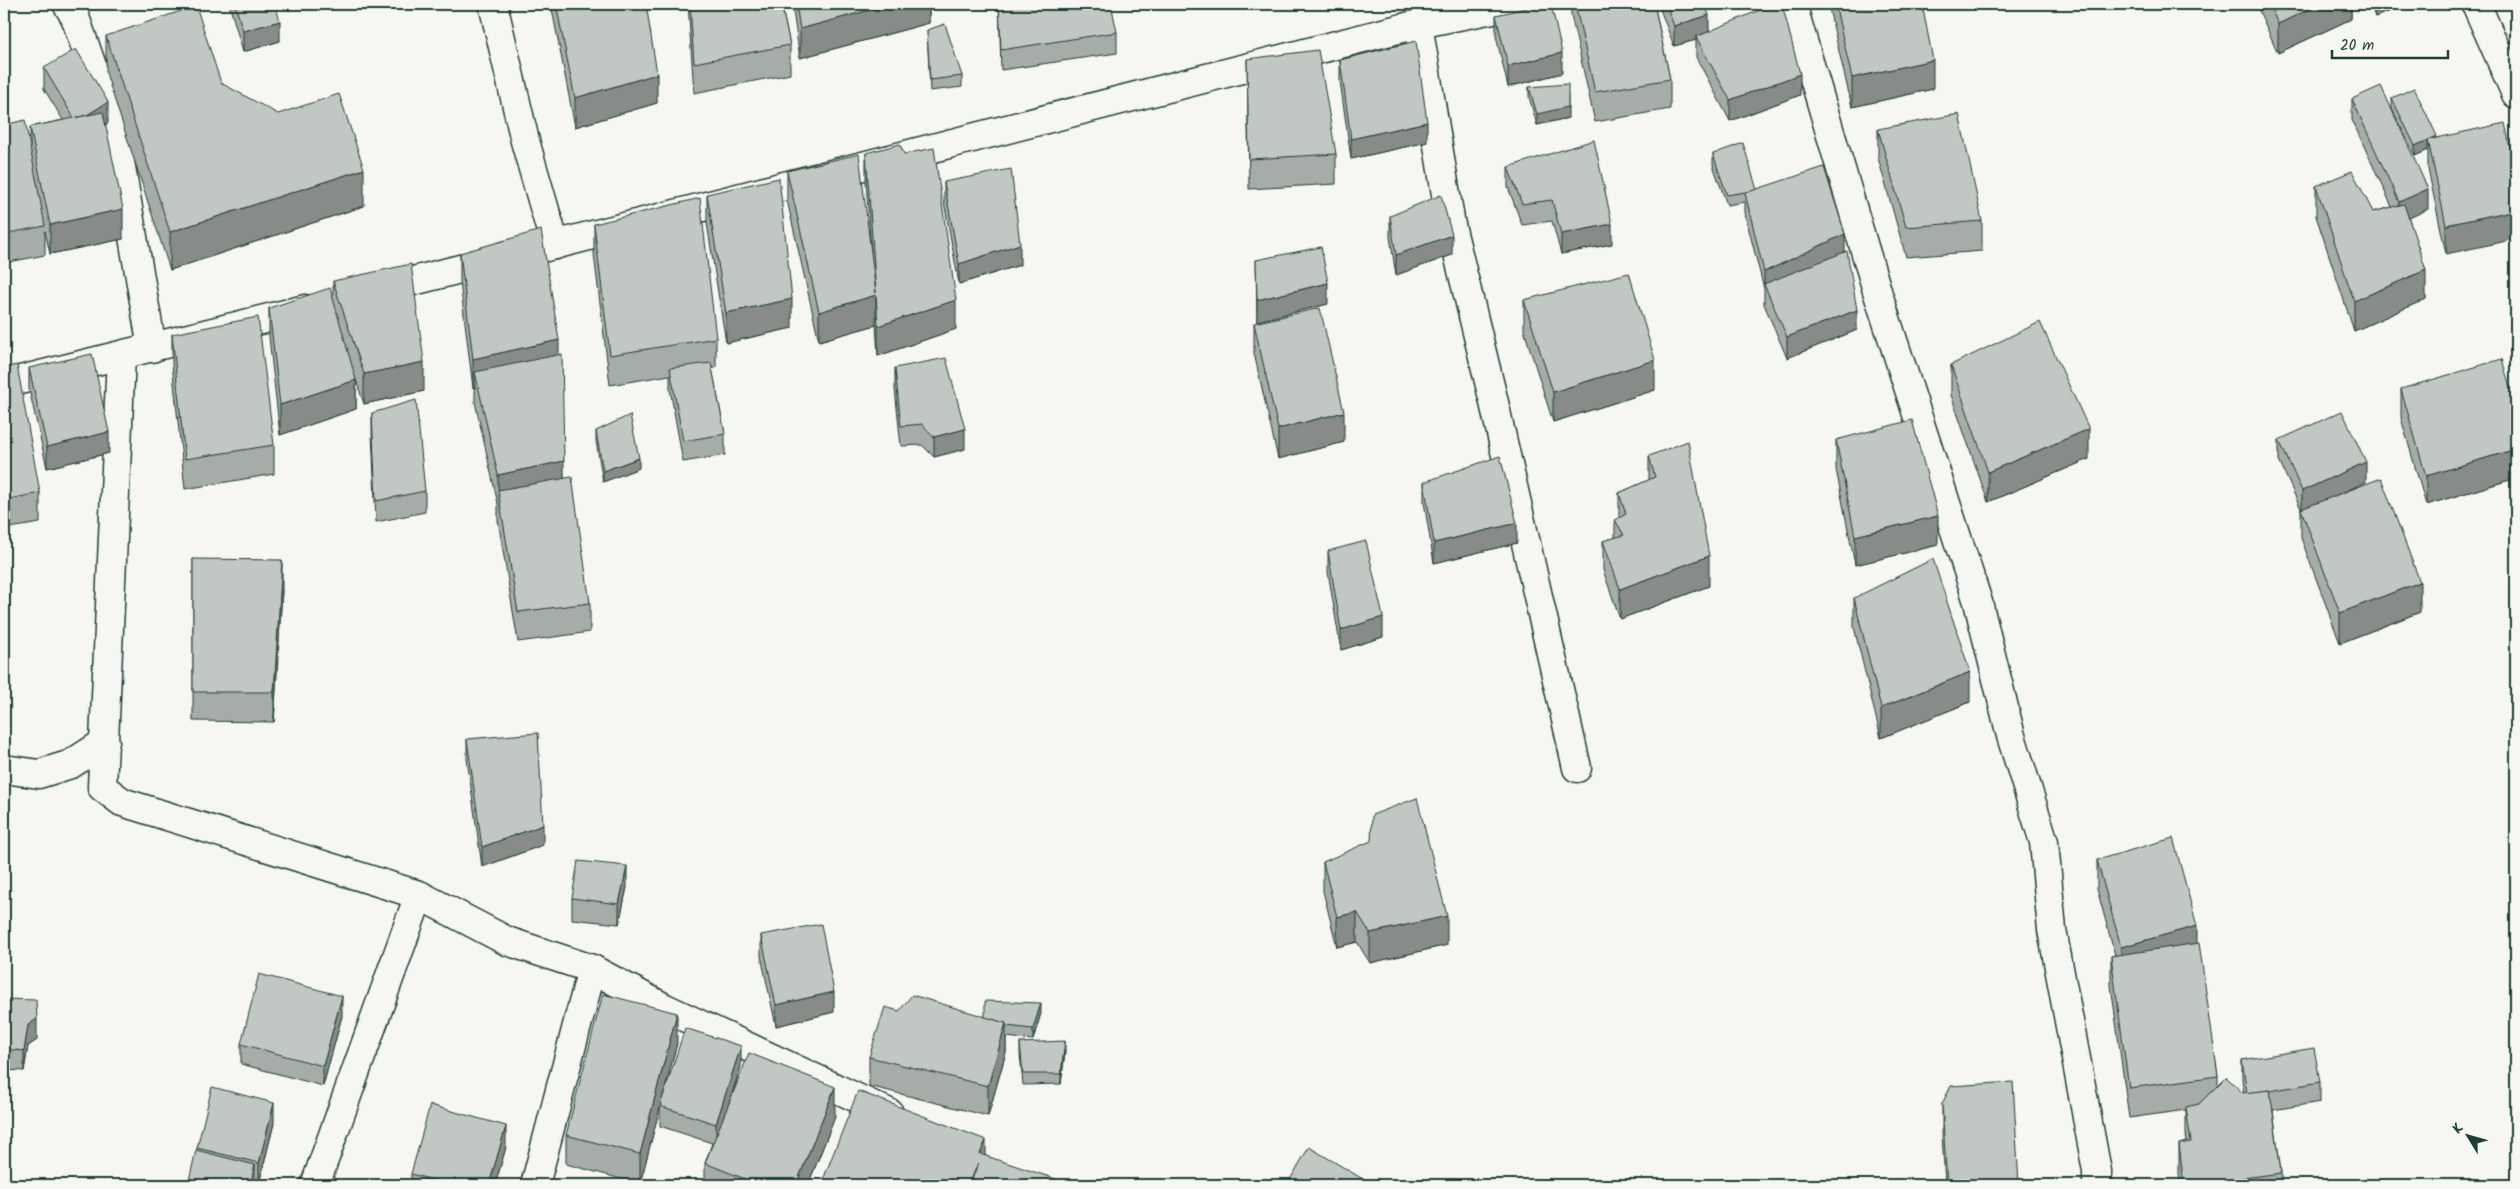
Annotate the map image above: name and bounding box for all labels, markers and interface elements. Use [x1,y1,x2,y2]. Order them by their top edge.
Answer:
scale bar [2332,28,2449,60]
text: 20 m [2340,34,2374,58]
north arrow [2442,1112,2492,1162]
text: K [2447,1118,2470,1139]

